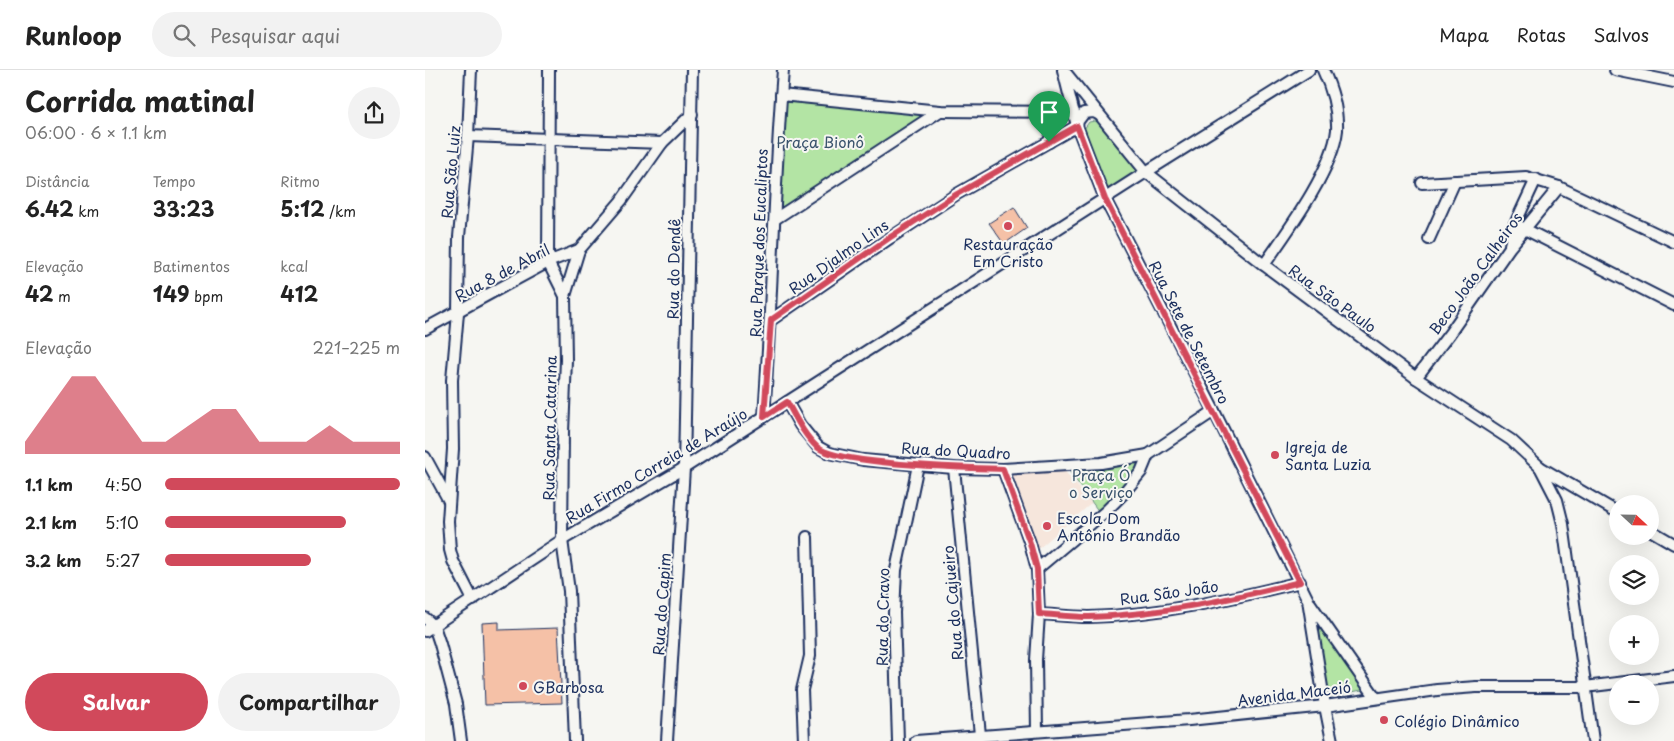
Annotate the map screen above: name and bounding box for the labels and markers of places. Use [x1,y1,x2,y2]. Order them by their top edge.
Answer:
pin [1028,91,1070,142]
marker: Restauração Em Cristo [1002,220,1014,232]
place label: Restauração Em Cristo [963,232,1053,272]
place label: Igreja de Santa Luzia [1285,435,1372,475]
marker: Igreja de Santa Luzia [1269,449,1281,461]
place label: Escola Dom Antônio Brandão [1057,506,1180,546]
marker: Escola Dom Antônio Brandão [1041,520,1053,532]
place label: GBarbosa [533,675,604,698]
marker: GBarbosa [517,680,529,692]
place label: Colégio Dinâmico [1394,709,1520,732]
marker: Colégio Dinâmico [1378,714,1390,726]

